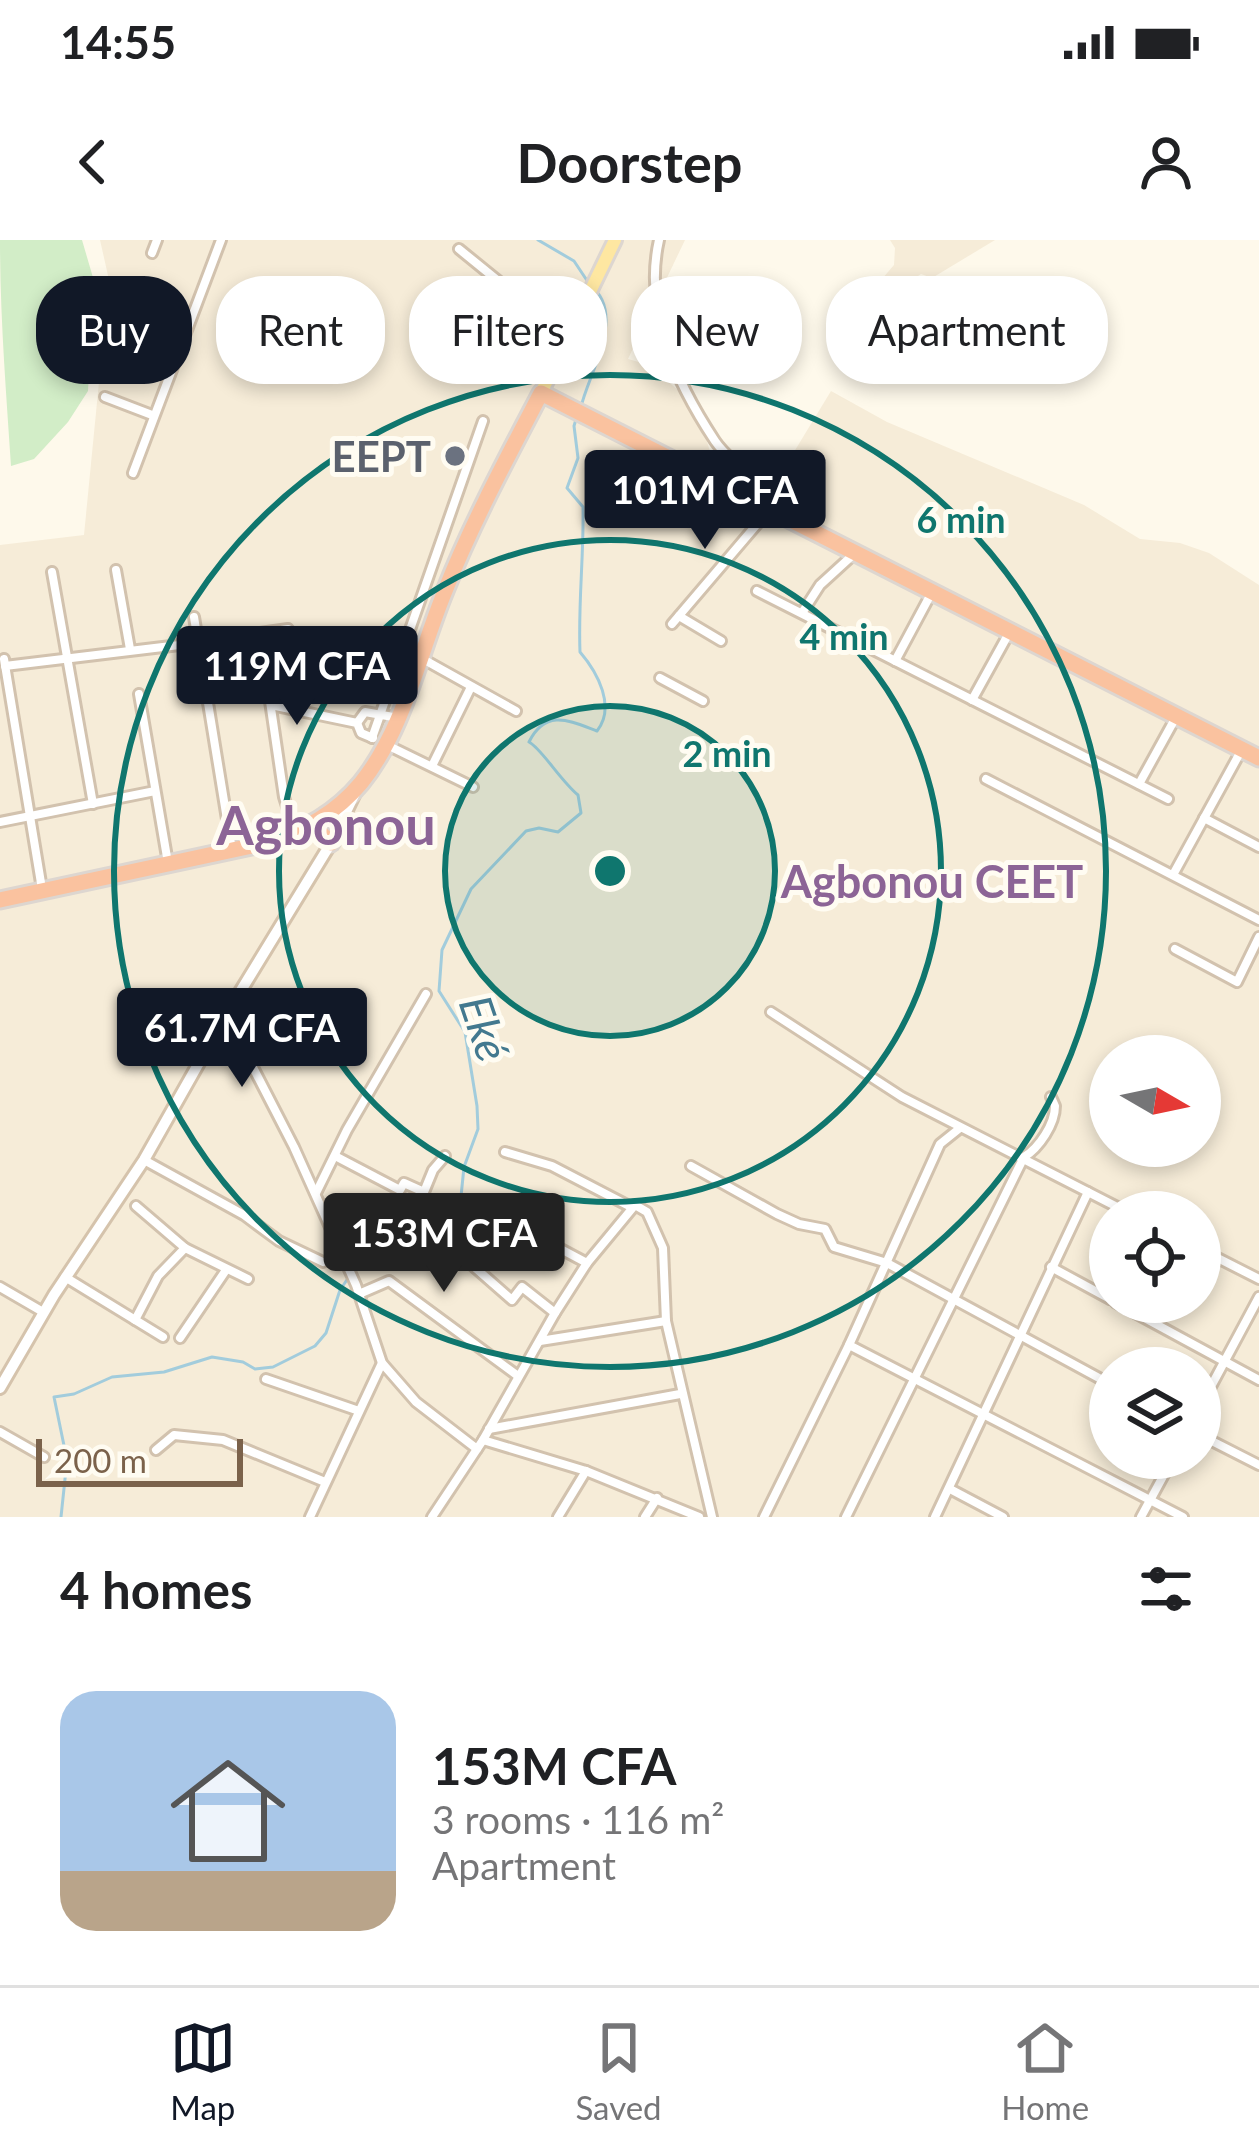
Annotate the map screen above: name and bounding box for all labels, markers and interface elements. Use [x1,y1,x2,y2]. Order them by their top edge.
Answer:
text: 14:55 [60,15,176,69]
icon: back [60,129,126,195]
icon: person [1133,129,1199,195]
text: Doorstep [517,130,742,195]
chip: Buy [36,276,192,384]
chip: Rent [216,276,385,384]
chip: Filters [409,276,607,384]
chip: New [631,276,802,384]
chip: Apartment [826,276,1108,384]
place label: EEPT [332,431,431,481]
marker: EEPT [442,443,468,469]
pin: 101M CFA [581,450,829,552]
text: 101M CFA [612,466,798,512]
text: 6 min [916,497,1006,541]
text: 4 min [799,614,889,658]
pin: 119M CFA [173,626,421,728]
text: 119M CFA [204,642,390,688]
text: 2 min [682,731,772,775]
district label: Agbonou [215,792,436,857]
centre of rings [589,850,631,892]
district label: Agbonou CEET [780,854,1083,908]
pin: 61.7M CFA [105,988,379,1090]
water label: Eké [449,988,521,1068]
text: 61.7M CFA [144,1004,340,1050]
north arrow [1089,1035,1221,1167]
map controls [1089,1035,1221,1479]
button: locate [1089,1191,1221,1323]
pin: 153M CFA [320,1193,568,1295]
text: 153M CFA [351,1209,537,1255]
button: layers [1089,1347,1221,1479]
scale bar [36,1433,243,1486]
text: 200 m [54,1440,147,1480]
icon: filters [1133,1556,1199,1622]
text: 4 homes [60,1559,252,1620]
text: 153M CFA [432,1735,676,1796]
icon: home [156,1739,300,1883]
text: 3 rooms · 116 m² [432,1796,724,1842]
text: Apartment [432,1842,616,1888]
tab: Map [170,2015,236,2127]
tab: Saved [575,2015,662,2127]
tab: Home [1001,2015,1089,2127]

